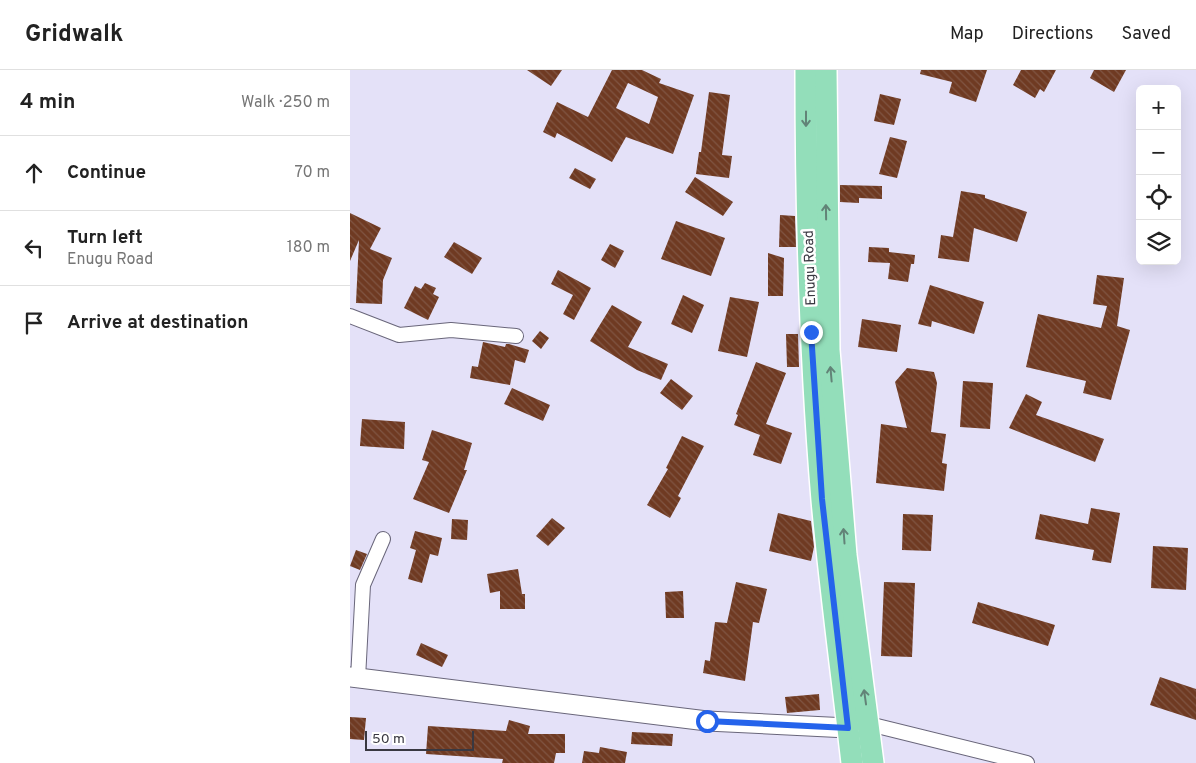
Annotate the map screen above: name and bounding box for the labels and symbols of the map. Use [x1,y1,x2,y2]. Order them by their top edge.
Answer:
one-way arrow [801,110,811,126]
one-way arrow [822,204,831,220]
street label: Enugu Road [801,230,820,306]
route end [800,321,823,344]
one-way arrow [827,366,836,382]
one-way arrow [840,528,849,544]
one-way arrow [860,690,870,706]
route start [696,710,719,733]
scale bar [365,728,474,751]

